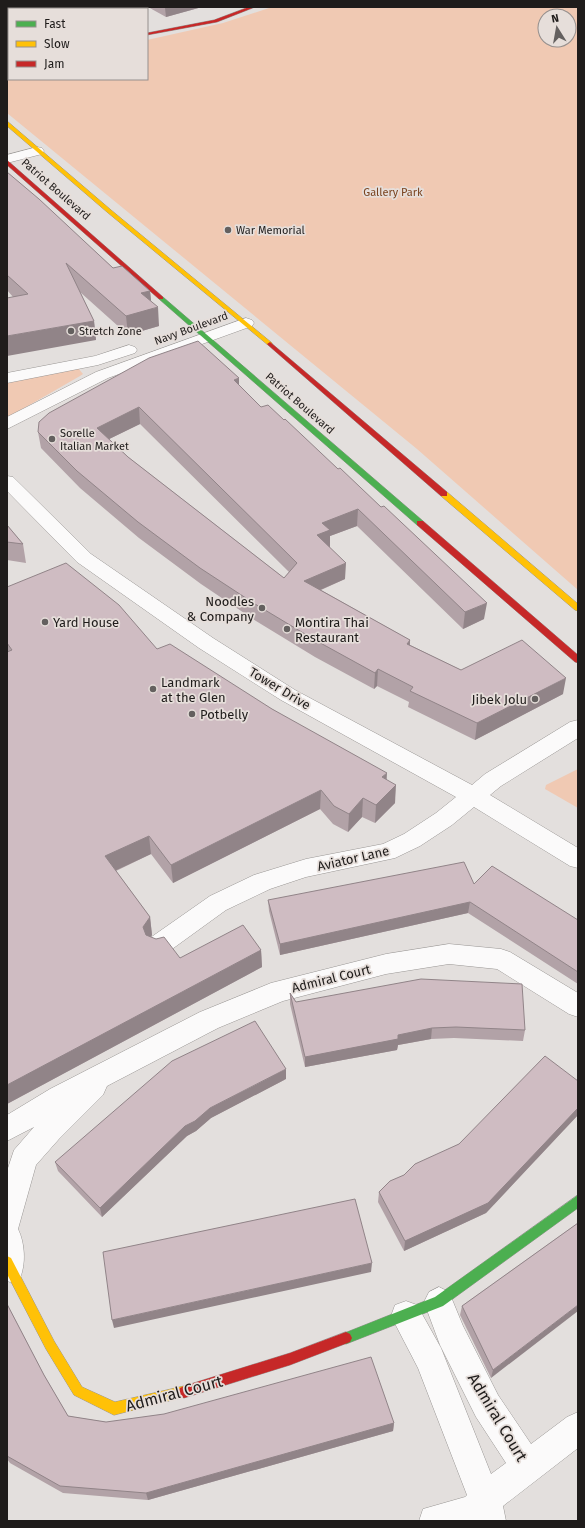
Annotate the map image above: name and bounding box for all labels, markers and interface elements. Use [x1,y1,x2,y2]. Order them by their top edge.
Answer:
legend [8,8,148,80]
north arrow [537,8,577,48]
text: N [550,12,560,26]
text: Fast [44,17,66,31]
text: Slow [44,37,70,51]
text: Jam [44,57,64,71]
street label: Patriot Boulevard [19,156,93,223]
park label: Gallery Park [363,186,423,199]
place label: War Memorial [236,224,305,237]
marker: War Memorial [223,225,233,235]
street label: Navy Boulevard [153,309,230,348]
place label: Stretch Zone [79,325,142,338]
marker: Stretch Zone [66,326,76,336]
street label: Patriot Boulevard [263,370,337,437]
place label: Sorelle Italian Market [60,427,129,453]
marker: Sorelle Italian Market [47,434,57,444]
place label: Noodles & Company [187,594,255,624]
marker: Noodles & Company [257,603,267,613]
place label: Yard House [53,615,119,630]
place label: Montira Thai Restaurant [295,615,369,645]
marker: Yard House [40,617,50,627]
marker: Montira Thai Restaurant [282,624,292,634]
street label: Tower Drive [246,664,313,713]
place label: Landmark at the Glen [161,675,226,705]
marker: Landmark at the Glen [148,684,158,694]
place label: Jibek Jolu [472,692,527,707]
marker: Jibek Jolu [530,694,540,704]
place label: Potbelly [200,707,249,722]
marker: Potbelly [187,709,197,719]
street label: Aviator Lane [316,843,390,874]
street label: Admiral Court [290,961,372,996]
street label: Admiral Court [464,1370,531,1465]
street label: Admiral Court [124,1371,225,1416]

